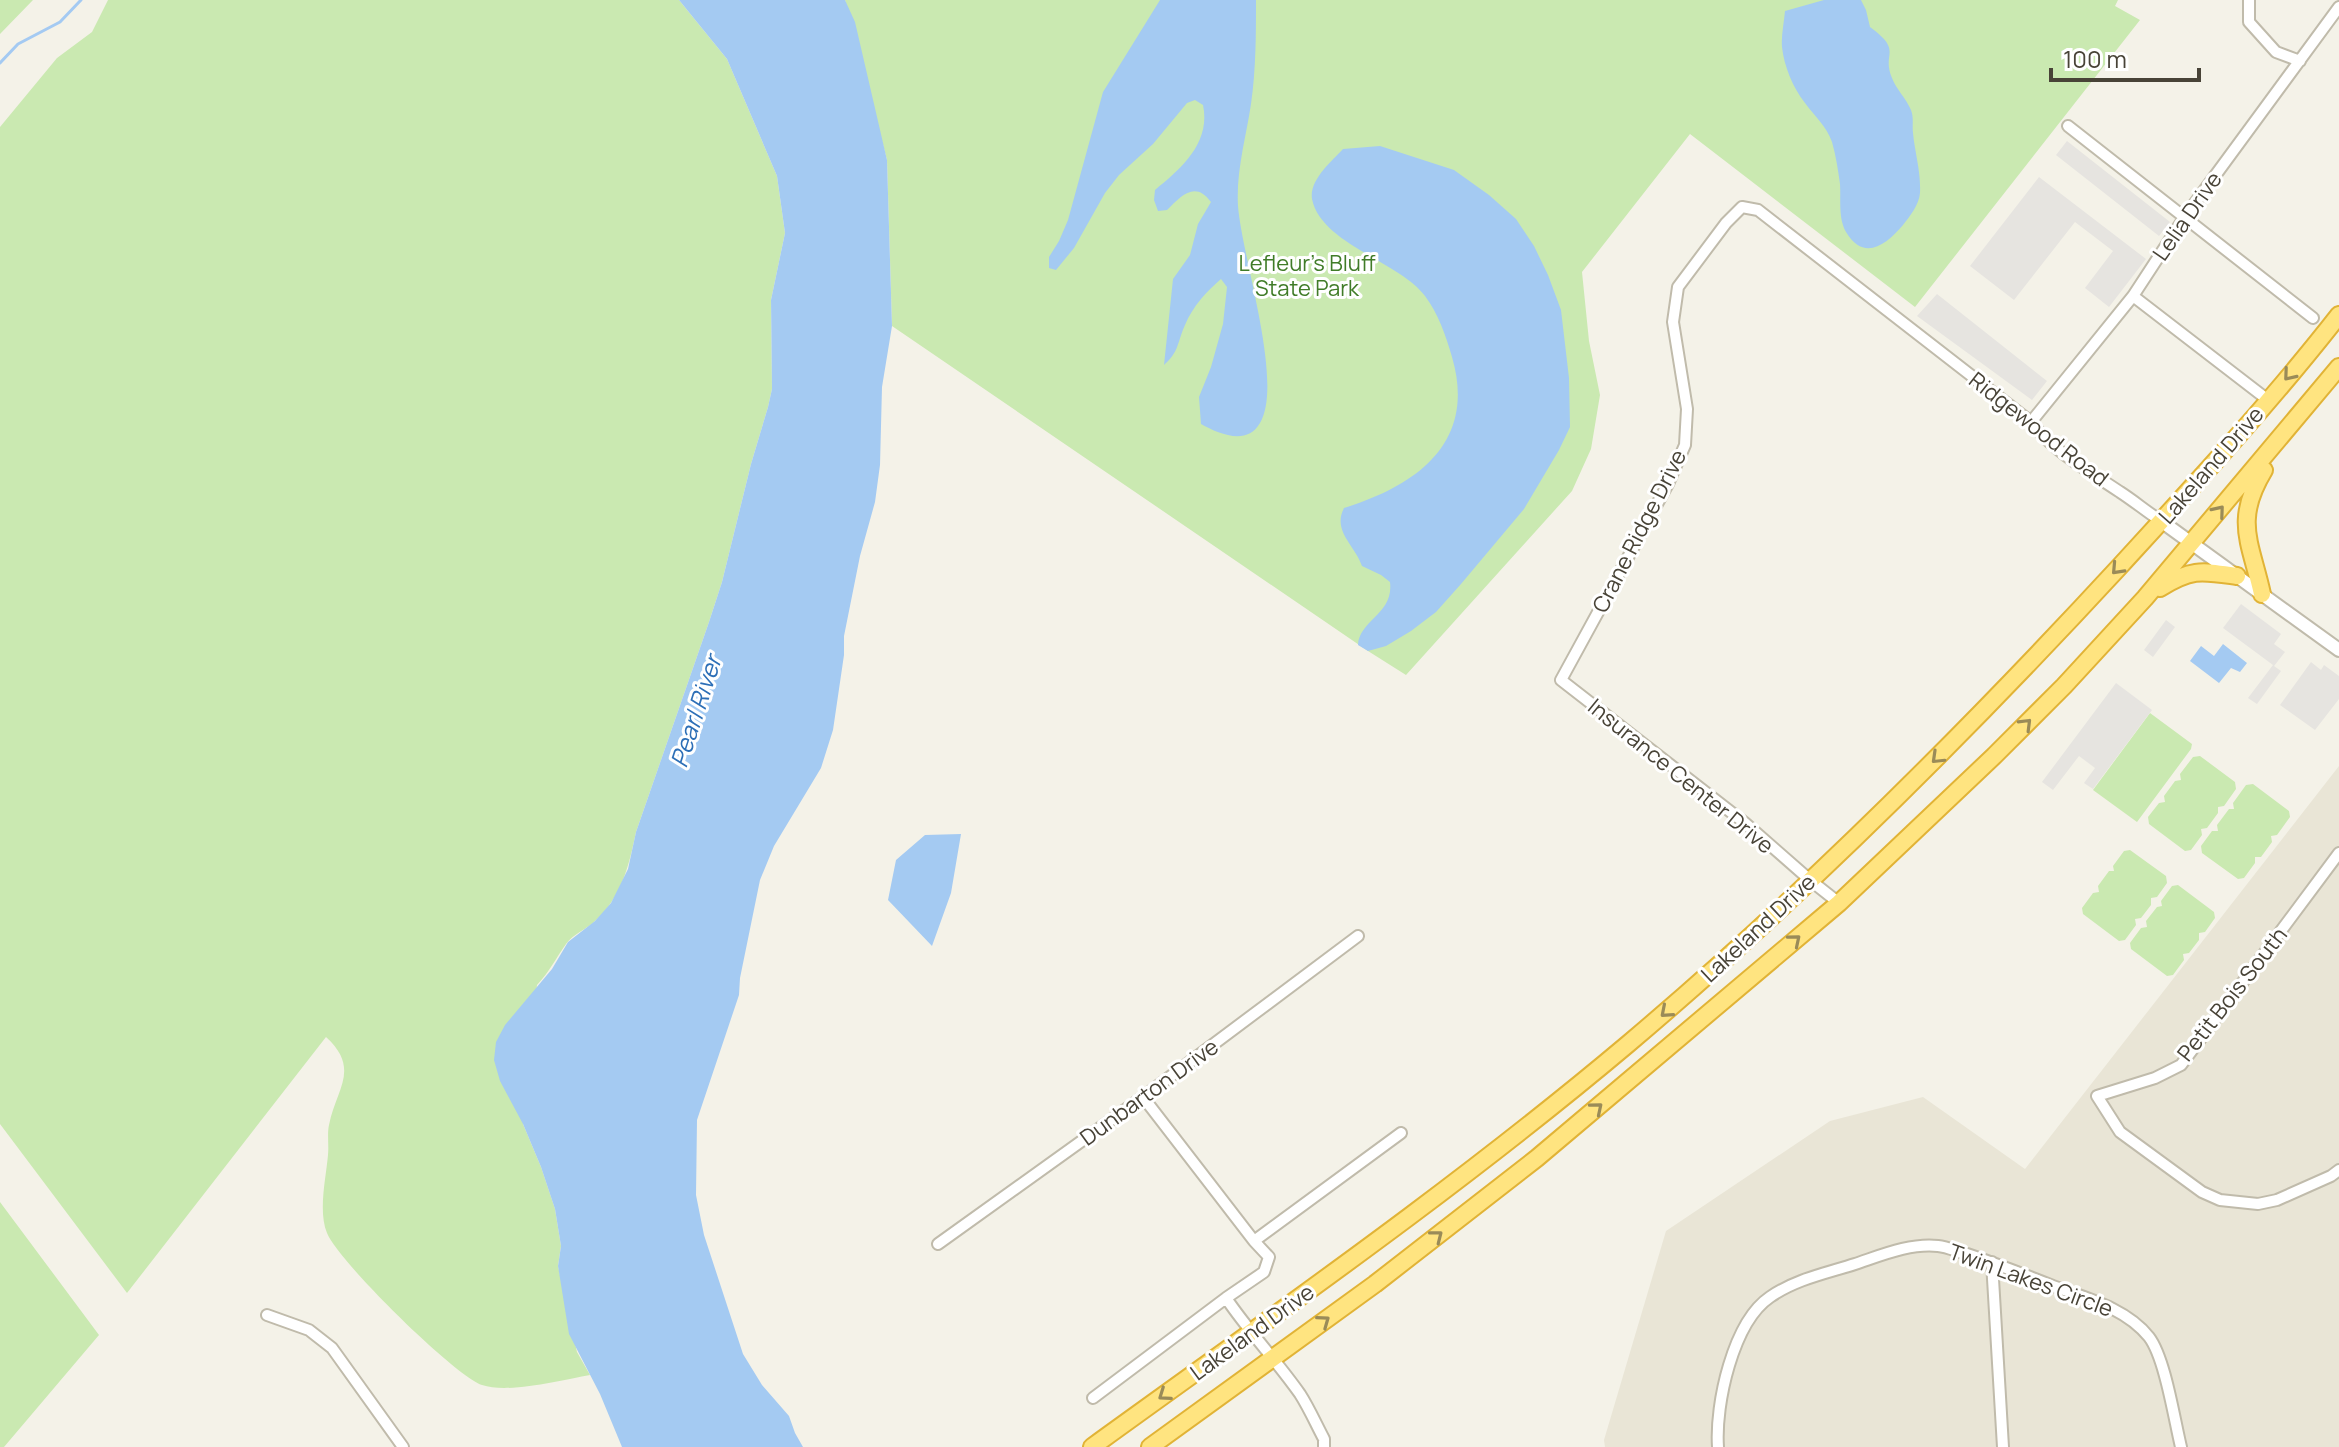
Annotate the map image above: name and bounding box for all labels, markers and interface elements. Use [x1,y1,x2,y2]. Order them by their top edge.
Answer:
scale bar [2051,32,2199,82]
text: 100 m [2063,42,2127,75]
street label: Lelia Drive [2145,165,2229,267]
park label: Lefleur's Bluff State Park [1238,248,1376,303]
street label: Ridgewood Road [1963,365,2115,493]
one-way arrow [2284,365,2299,380]
street label: Lakeland Drive [2152,400,2270,530]
street label: Crane Ridge Drive [1585,444,1693,618]
one-way arrow [2209,506,2224,520]
one-way arrow [2112,560,2126,575]
water label: Pearl River [661,648,730,771]
street label: Insurance Center Drive [1582,692,1780,860]
one-way arrow [2017,719,2031,733]
one-way arrow [1932,748,1946,763]
street label: Lakeland Drive [1694,867,1822,989]
street label: Petit Bois South [2170,921,2294,1067]
one-way arrow [1786,935,1801,950]
one-way arrow [1660,1002,1675,1016]
street label: Dunbarton Drive [1074,1031,1224,1152]
one-way arrow [1588,1103,1602,1118]
one-way arrow [1428,1232,1443,1246]
street label: Twin Lakes Circle [1945,1236,2117,1324]
street label: Lakeland Drive [1184,1277,1320,1387]
one-way arrow [1315,1316,1329,1331]
one-way arrow [1158,1386,1173,1400]

